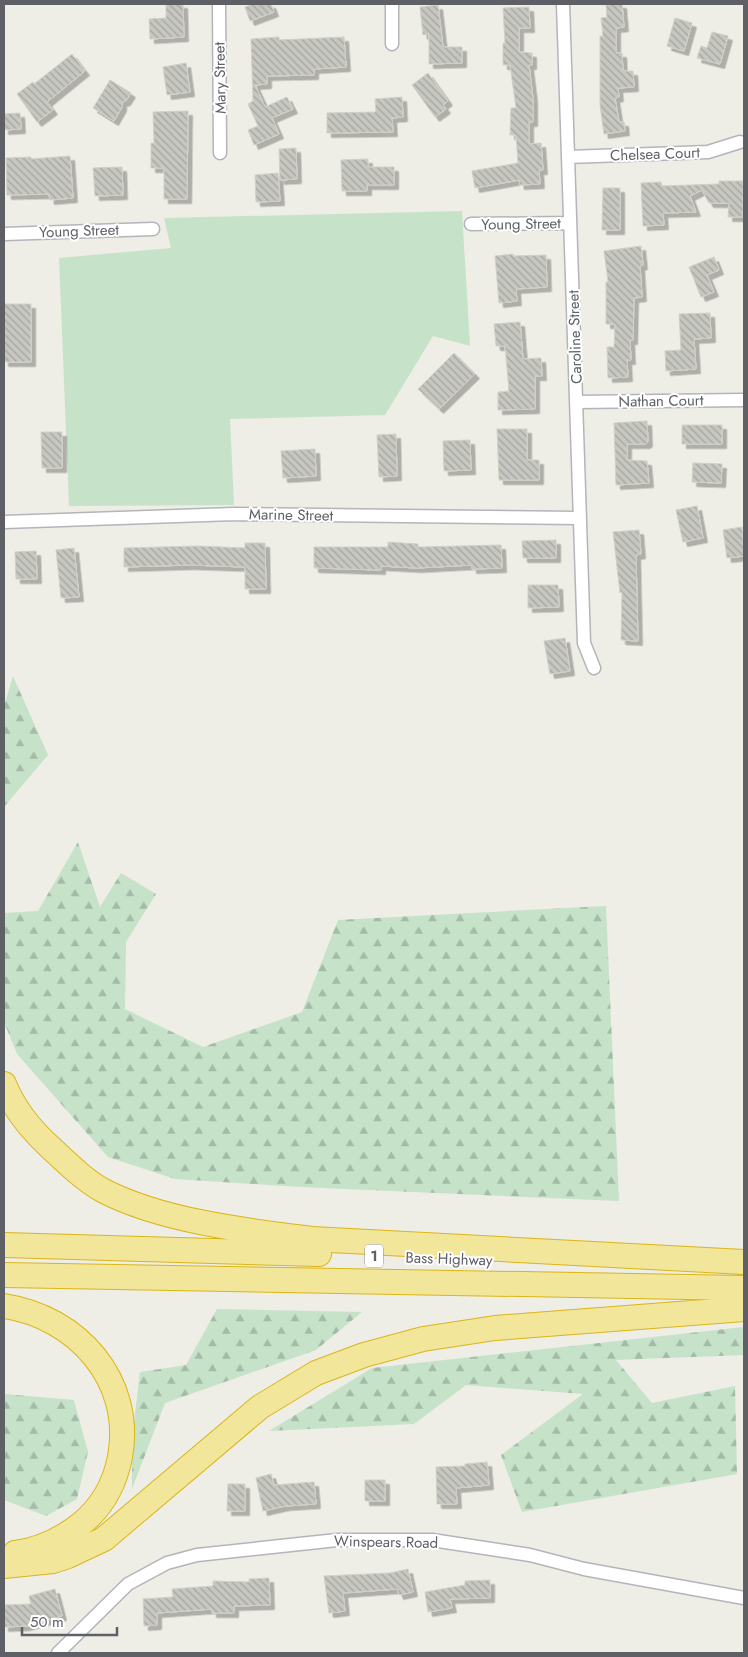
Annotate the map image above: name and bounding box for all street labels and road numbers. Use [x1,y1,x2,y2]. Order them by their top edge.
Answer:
street label: Mary Street [208,41,232,114]
street label: Chelsea Court [610,141,701,167]
street label: Young Street [481,212,561,236]
street label: Young Street [39,219,120,243]
street label: Caroline Street [562,289,588,384]
street label: Nathan Court [618,389,704,413]
street label: Marine Street [249,503,334,527]
road number: 1 [365,1244,383,1268]
street label: Bass Highway [405,1246,493,1272]
street label: Winspears Road [334,1530,438,1554]

